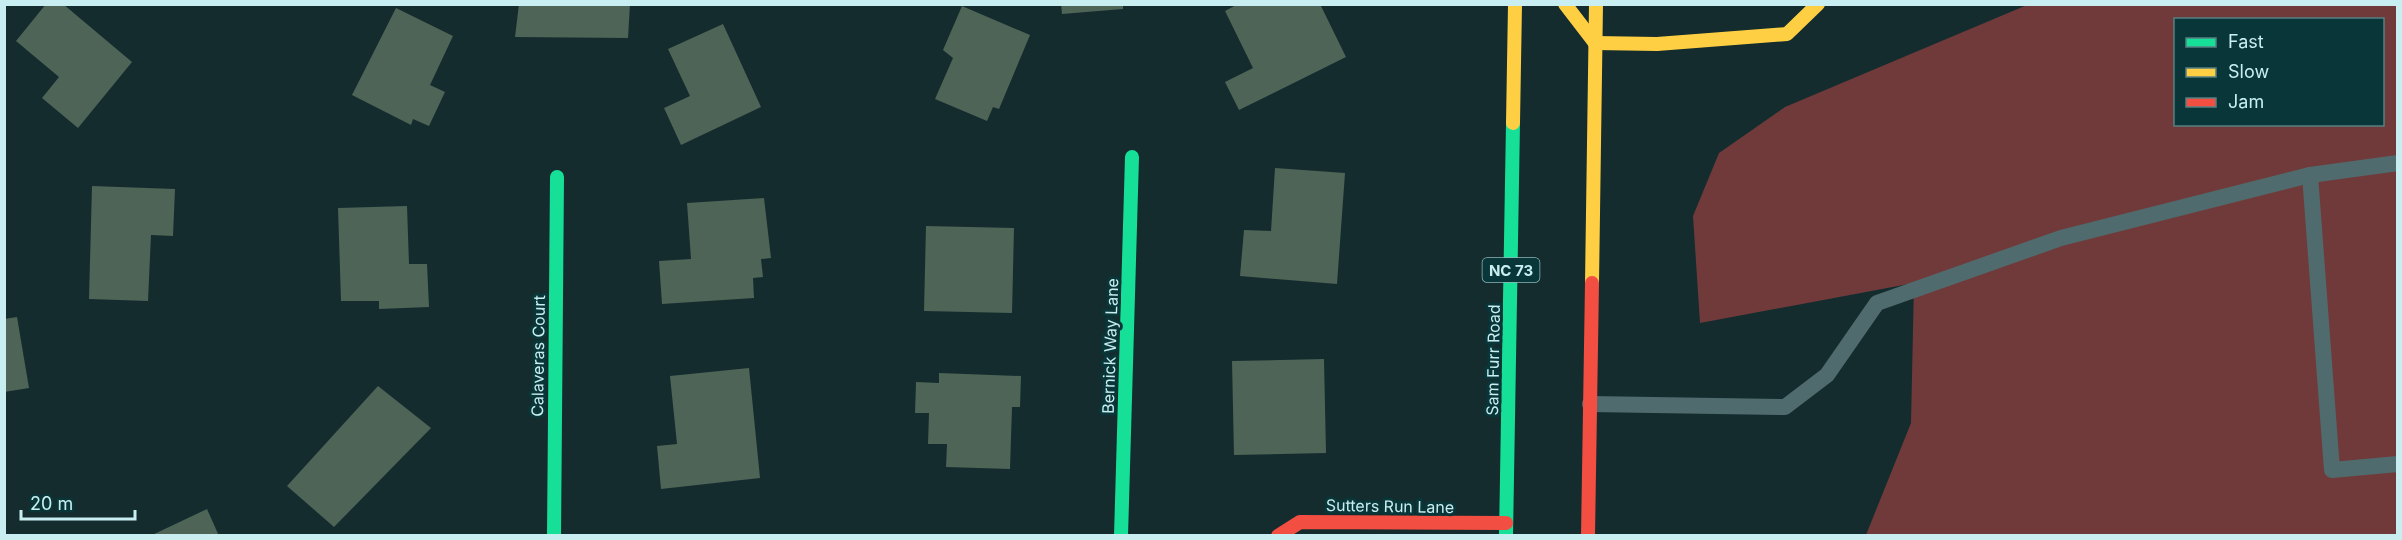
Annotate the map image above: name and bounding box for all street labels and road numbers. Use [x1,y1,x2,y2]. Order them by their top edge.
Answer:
road number: NC 73 [1482,258,1540,282]
street label: Bernick Way Lane [1098,278,1122,414]
street label: Calaveras Court [527,295,549,417]
street label: Sam Furr Road [1482,304,1504,416]
street label: Sutters Run Lane [1326,495,1454,517]

